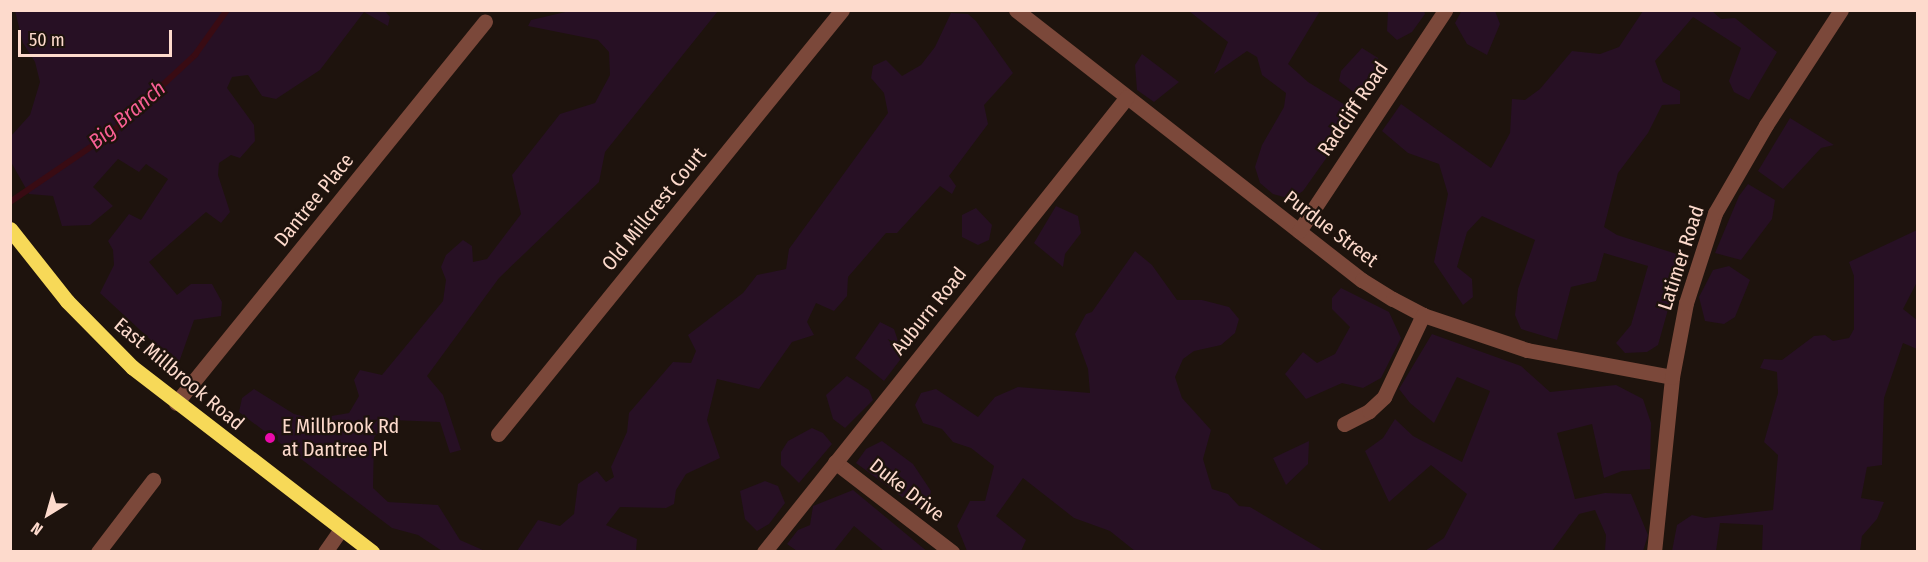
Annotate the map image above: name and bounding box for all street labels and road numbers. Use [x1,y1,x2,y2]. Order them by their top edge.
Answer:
street label: Radcliff Road [1313,57,1393,161]
street label: Old Millcrest Court [597,142,711,276]
street label: Dantree Place [269,149,359,251]
street label: Purdue Street [1279,186,1383,272]
street label: Latimer Road [1653,203,1709,313]
street label: Auburn Road [886,262,972,360]
street label: East Millbrook Road [109,313,249,435]
street label: Duke Drive [865,453,949,527]

